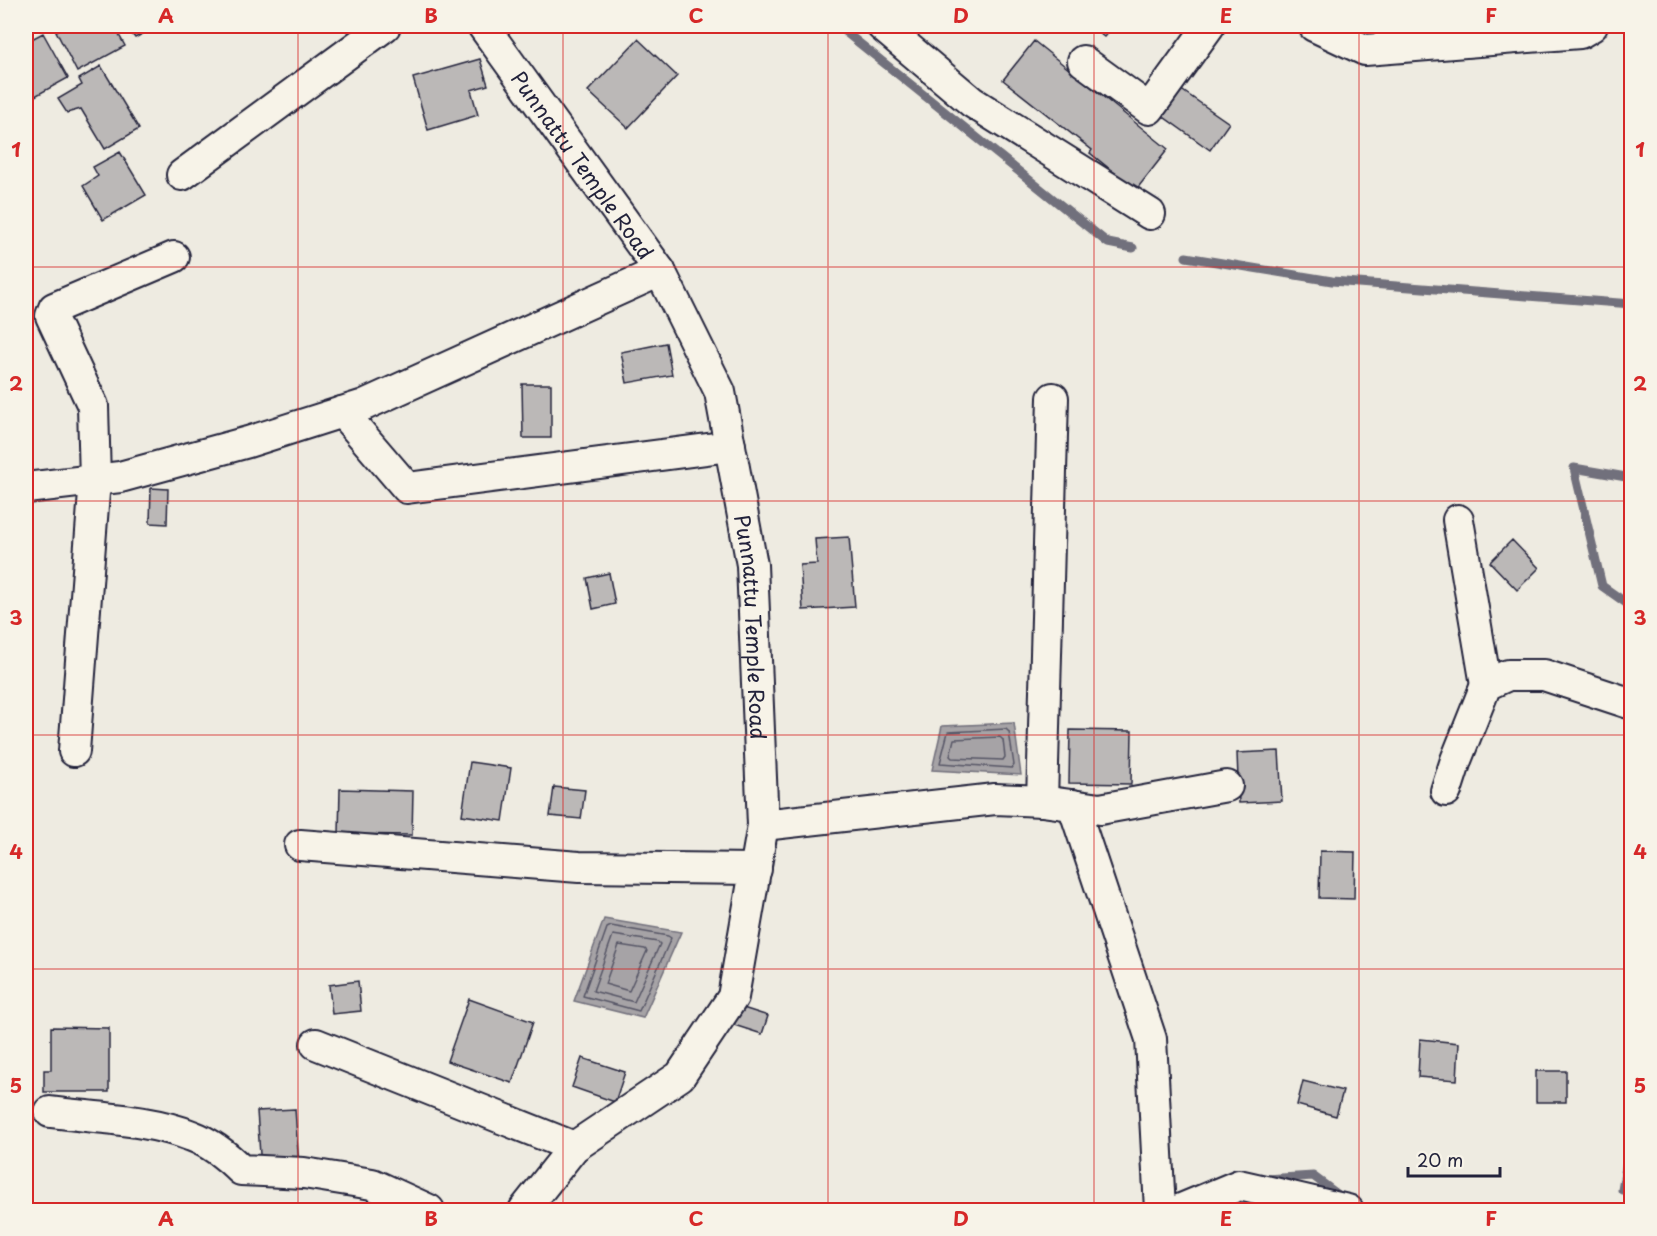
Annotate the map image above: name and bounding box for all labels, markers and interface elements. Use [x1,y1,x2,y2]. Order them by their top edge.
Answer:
text: A [158,0,174,30]
text: B [424,0,438,30]
text: C [688,0,704,30]
text: D [953,0,969,30]
text: E [1220,0,1232,30]
text: F [1485,0,1497,30]
street label: Punnattu Temple Road [504,64,662,266]
text: 1 [11,134,21,164]
text: 1 [1635,134,1645,164]
text: 2 [9,368,23,398]
text: 2 [1633,368,1647,398]
street label: Punnattu Temple Road [727,512,775,740]
text: 3 [9,602,23,632]
text: 3 [1633,602,1647,632]
text: 4 [9,836,23,866]
text: 4 [1633,836,1647,866]
text: 5 [10,1070,22,1100]
text: 5 [1634,1070,1646,1100]
scale bar [1408,1140,1500,1178]
text: 20 m [1417,1146,1463,1173]
text: A [158,1203,174,1233]
text: B [424,1203,438,1233]
text: C [688,1203,704,1233]
text: D [953,1203,969,1233]
text: E [1220,1203,1232,1233]
text: F [1485,1203,1497,1233]

